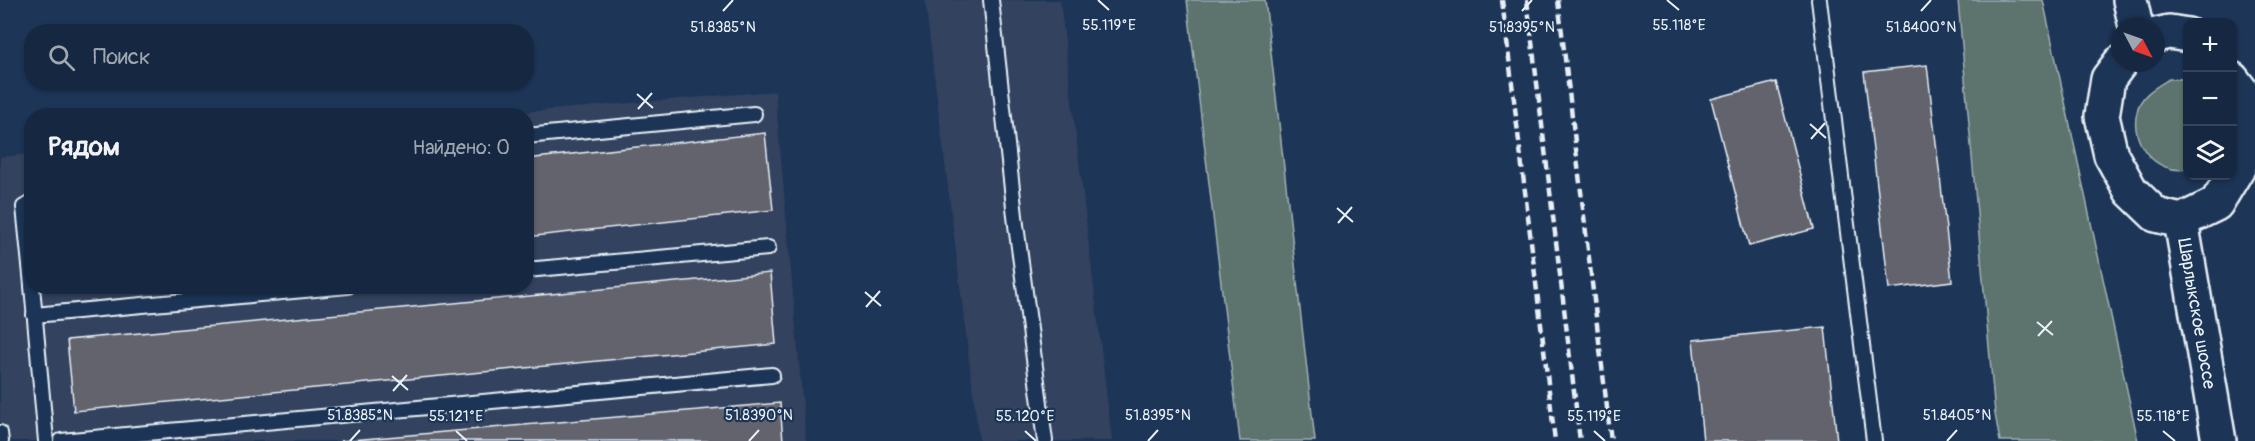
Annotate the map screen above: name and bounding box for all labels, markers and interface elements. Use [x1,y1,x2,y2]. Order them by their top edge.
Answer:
text: 55.119°E [1082,16,1136,35]
text: 55.118°E [1652,16,1706,35]
text: 51.8385°N [690,18,756,37]
text: 51.8395°N [1489,18,1555,37]
text: 51.8400°N [1886,18,1956,37]
north arrow [2111,18,2165,72]
map controls [2183,18,2237,180]
button: + [2183,18,2237,72]
search box [24,24,534,90]
icon: search [45,41,78,74]
text: Поиск [93,43,150,71]
button: − [2183,72,2237,126]
button: layers [2183,126,2237,180]
text: Рядом [48,131,120,163]
text: Найдено: 0 [413,135,510,160]
street label: Шарлыкское шоссе [2173,237,2221,391]
text: 51.8385°N [327,406,393,425]
text: 51.8390°N [725,406,793,425]
text: 51.8395°N [1125,406,1191,425]
text: 51.8405°N [1923,406,1991,425]
text: 55.121°E [429,407,483,426]
text: 55.120°E [996,407,1054,426]
text: 55.119°E [1567,407,1621,426]
text: 55.118°E [2136,407,2190,426]

